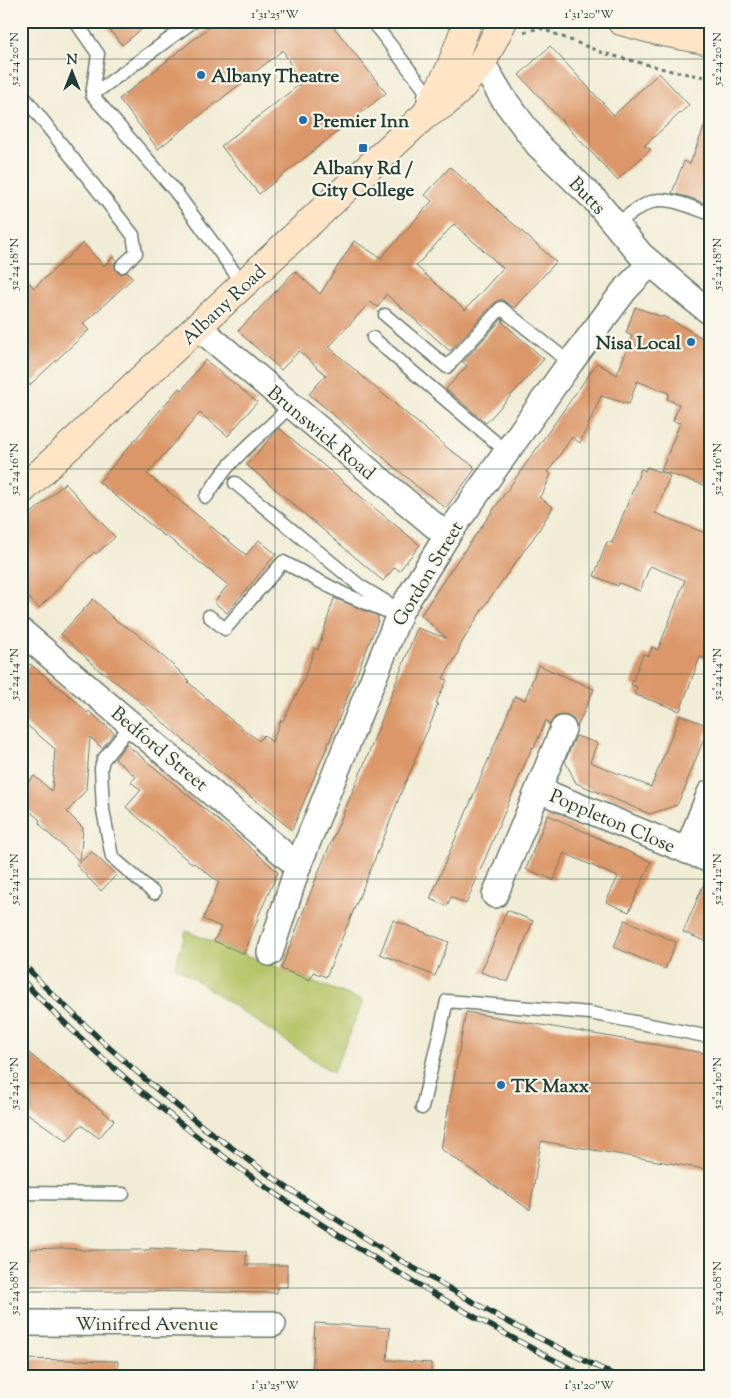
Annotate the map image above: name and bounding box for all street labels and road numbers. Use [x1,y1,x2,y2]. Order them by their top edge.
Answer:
street label: Butts [561,172,611,222]
street label: Albany Road [176,259,273,352]
street label: Brunswick Road [260,381,381,487]
street label: Gordon Street [387,516,471,632]
street label: Bedford Street [104,701,213,799]
street label: Poppleton Close [545,784,679,861]
street label: Winifred Avenue [76,1312,219,1339]

